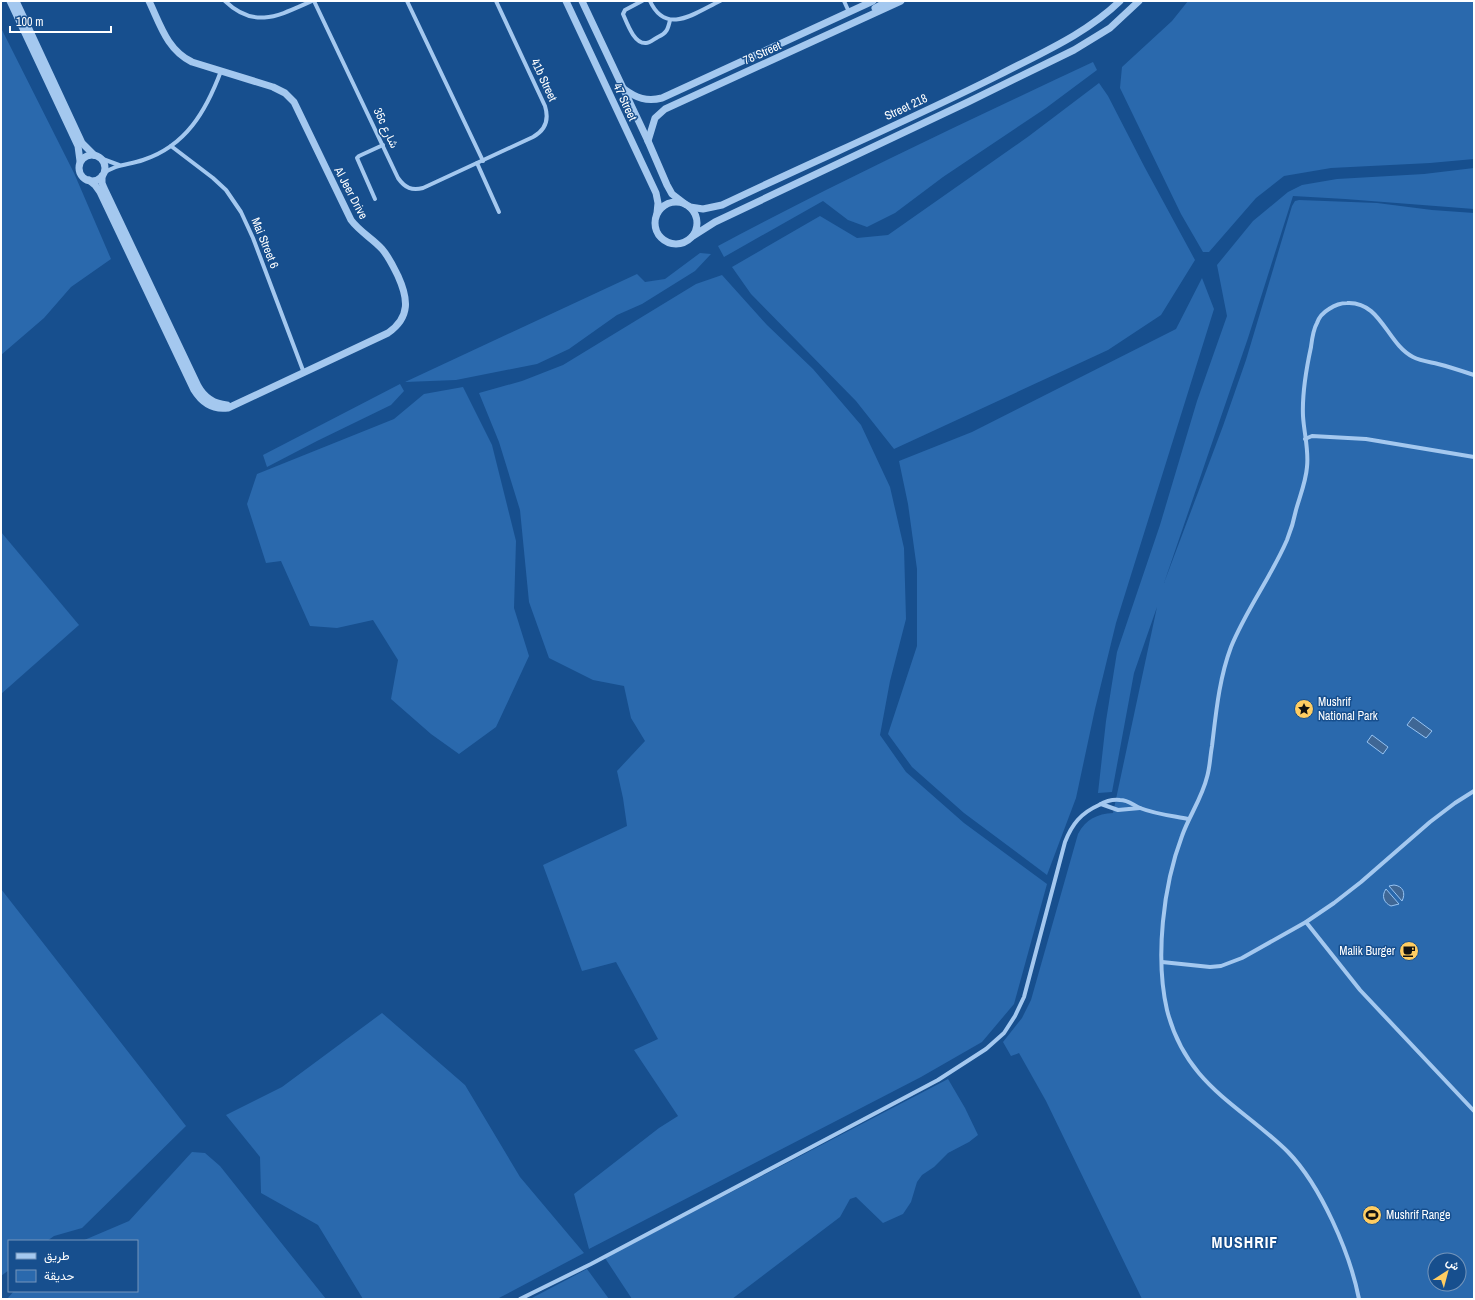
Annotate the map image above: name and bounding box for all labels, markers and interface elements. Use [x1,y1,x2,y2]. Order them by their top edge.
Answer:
scale bar [10,8,111,34]
text: 100 m [16,14,43,30]
street label: 78 Street [741,37,784,68]
street label: 41b Street [527,56,561,104]
street label: 47 Street [609,81,641,124]
street label: Street 218 [882,90,930,124]
street label: 35c شارع [369,105,402,151]
street label: Al Jeer Drive [330,163,371,222]
street label: Mai Street 6 [248,215,282,271]
place label: Mushrif National Park [1318,694,1378,724]
place icon: Mushrif National Park [1293,698,1315,720]
cafe icon: Malik Burger [1398,940,1420,962]
place label: Malik Burger [1339,943,1396,959]
sports icon: Mushrif Range [1361,1204,1383,1226]
place label: Mushrif Range [1386,1207,1451,1223]
district label: MUSHRIF [1212,1231,1278,1253]
legend [8,1240,138,1292]
text: طريق [44,1248,70,1264]
north arrow [1427,1252,1467,1292]
text: ش [1443,1254,1462,1273]
text: حديقة [44,1268,74,1284]

